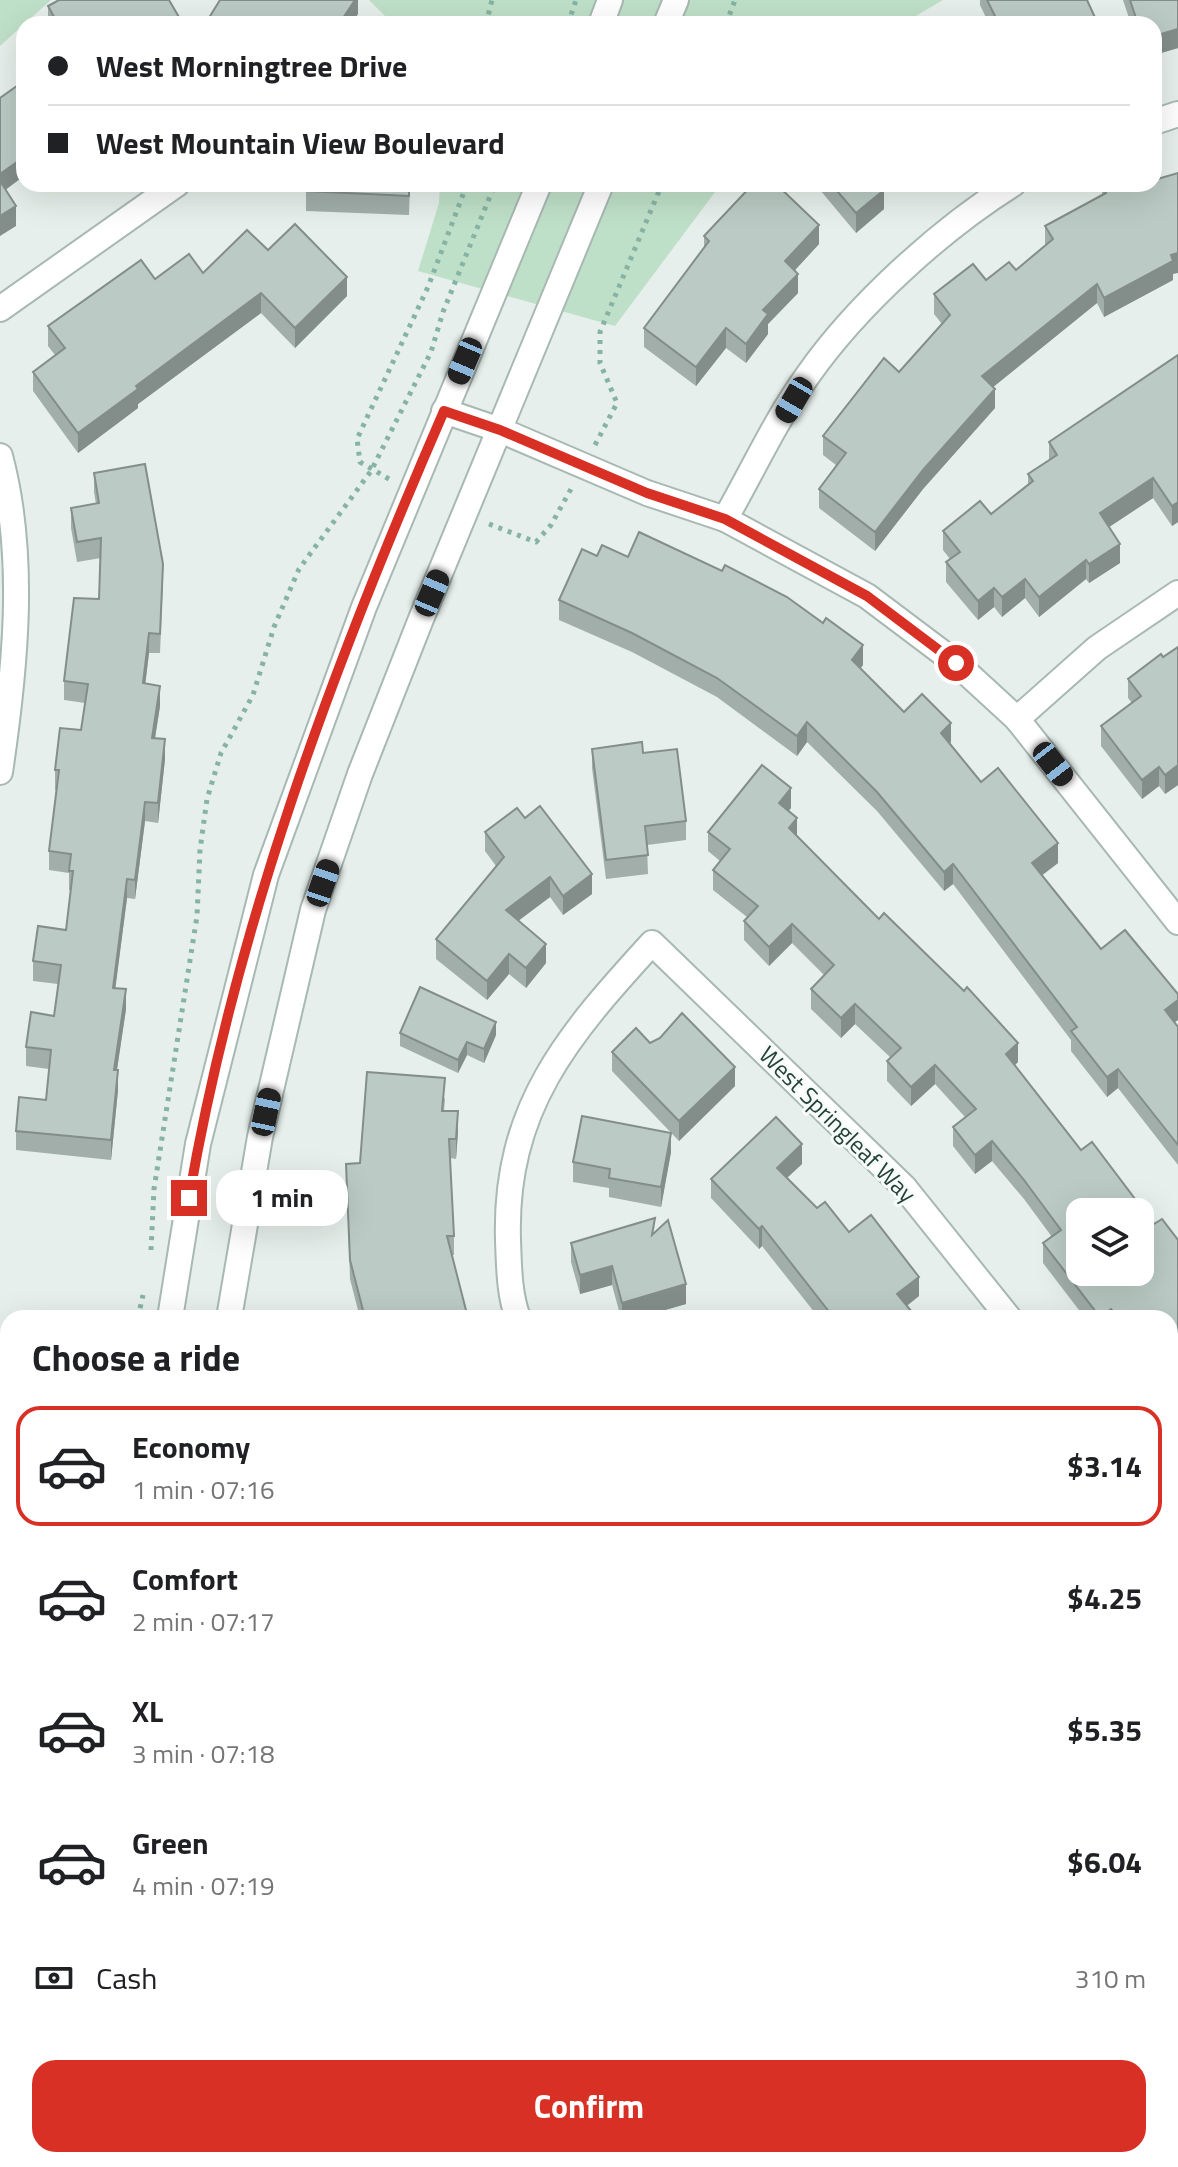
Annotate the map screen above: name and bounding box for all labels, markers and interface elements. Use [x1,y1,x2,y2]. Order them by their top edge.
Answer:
text: West Morningtree Drive [96,43,407,89]
text: West Mountain View Boulevard [96,120,505,166]
car [445,334,485,388]
car [772,373,816,427]
car [412,566,452,620]
route start [938,645,974,681]
car [1029,738,1077,790]
car [304,856,342,910]
street label: West Springleaf Way [751,1037,925,1211]
car [249,1086,283,1138]
callout: 1 min [217,1170,349,1226]
text: 1 min [250,1178,314,1217]
route end [171,1180,207,1216]
map controls [1066,1198,1154,1286]
button: layers [1066,1198,1154,1286]
text: Choose a ride [32,1330,240,1385]
text: Economy [132,1424,250,1470]
icon: car [36,1430,108,1502]
text: $3.14 [1067,1443,1142,1489]
text: 1 min · 07:16 [132,1470,275,1509]
text: Comfort [132,1556,238,1602]
icon: car [36,1562,108,1634]
text: $4.25 [1067,1575,1142,1621]
text: 2 min · 07:17 [132,1602,275,1641]
text: XL [132,1688,163,1734]
icon: car [36,1694,108,1766]
text: $5.35 [1067,1707,1142,1753]
text: 3 min · 07:18 [132,1734,275,1773]
text: Green [132,1820,209,1866]
icon: car [36,1826,108,1898]
text: $6.04 [1067,1839,1142,1885]
text: 4 min · 07:19 [132,1866,275,1905]
text: Cash [96,1955,157,2001]
icon: cash [32,1956,76,2000]
text: 310 m [1075,1959,1146,1998]
button: Confirm [32,2060,1146,2152]

